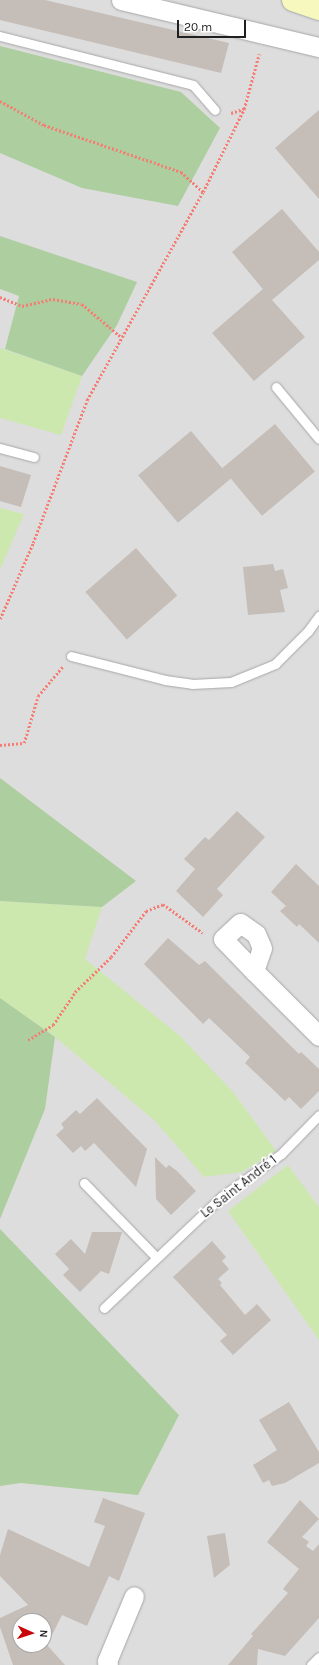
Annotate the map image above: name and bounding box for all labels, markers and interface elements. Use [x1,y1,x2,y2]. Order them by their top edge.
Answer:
scale bar [179,12,248,38]
text: 20 m [184,20,212,34]
street label: Le Saint André 1 [198,1152,280,1222]
north arrow [12,1613,52,1653]
text: N [37,1629,50,1638]

